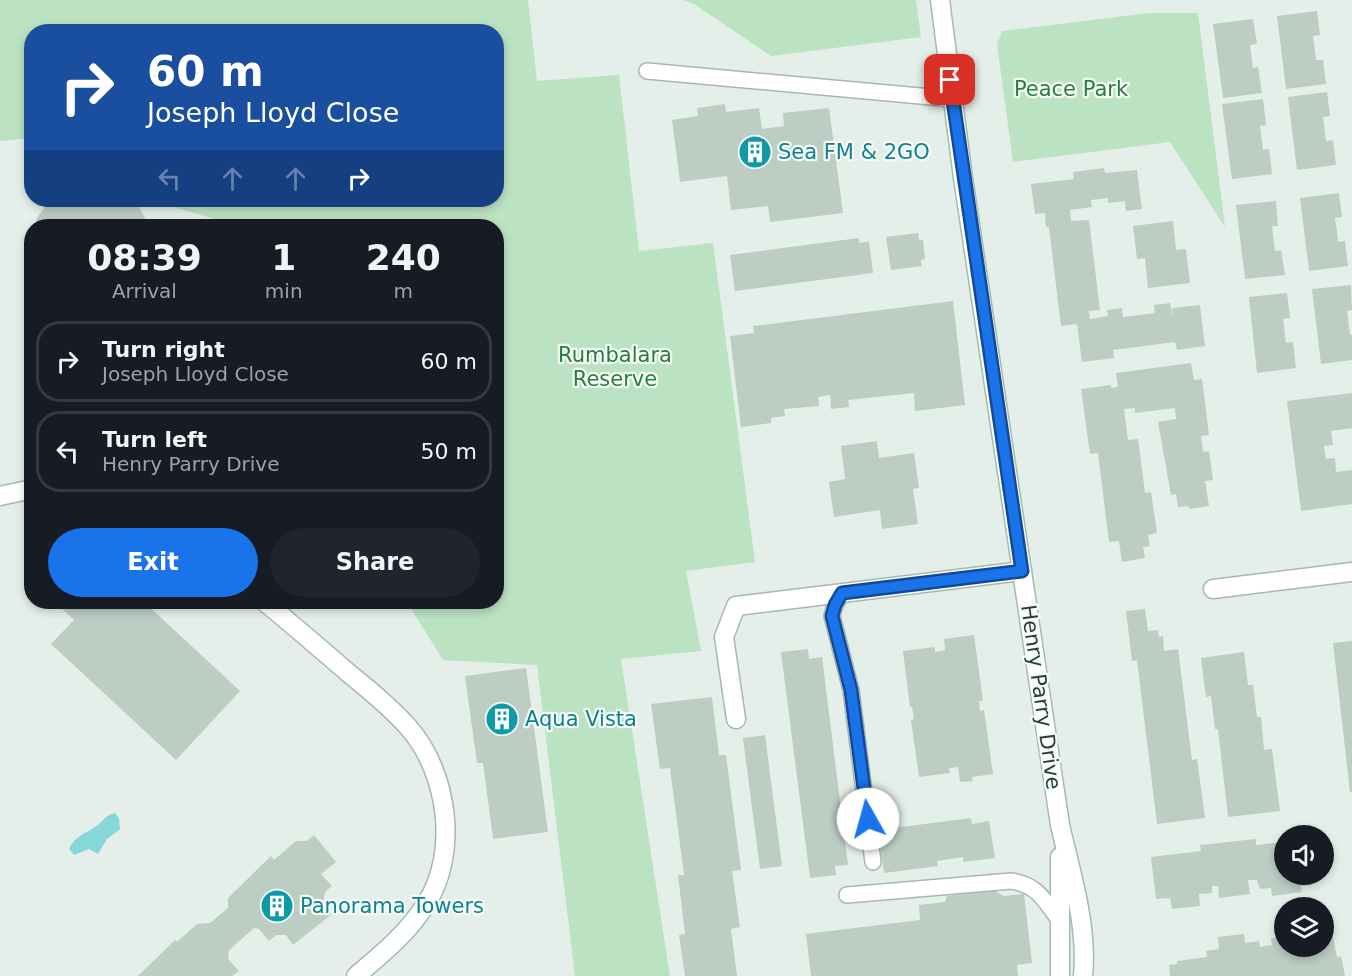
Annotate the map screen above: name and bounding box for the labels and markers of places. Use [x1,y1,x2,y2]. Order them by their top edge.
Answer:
pin [924,54,975,105]
building icon: Sea FM & 2GO [737,134,773,170]
place label: Sea FM & 2GO [778,140,930,164]
building icon: Aqua Vista [484,701,520,737]
place label: Aqua Vista [525,707,637,731]
building icon: Panorama Towers [259,888,295,924]
place label: Panorama Towers [300,894,484,918]

